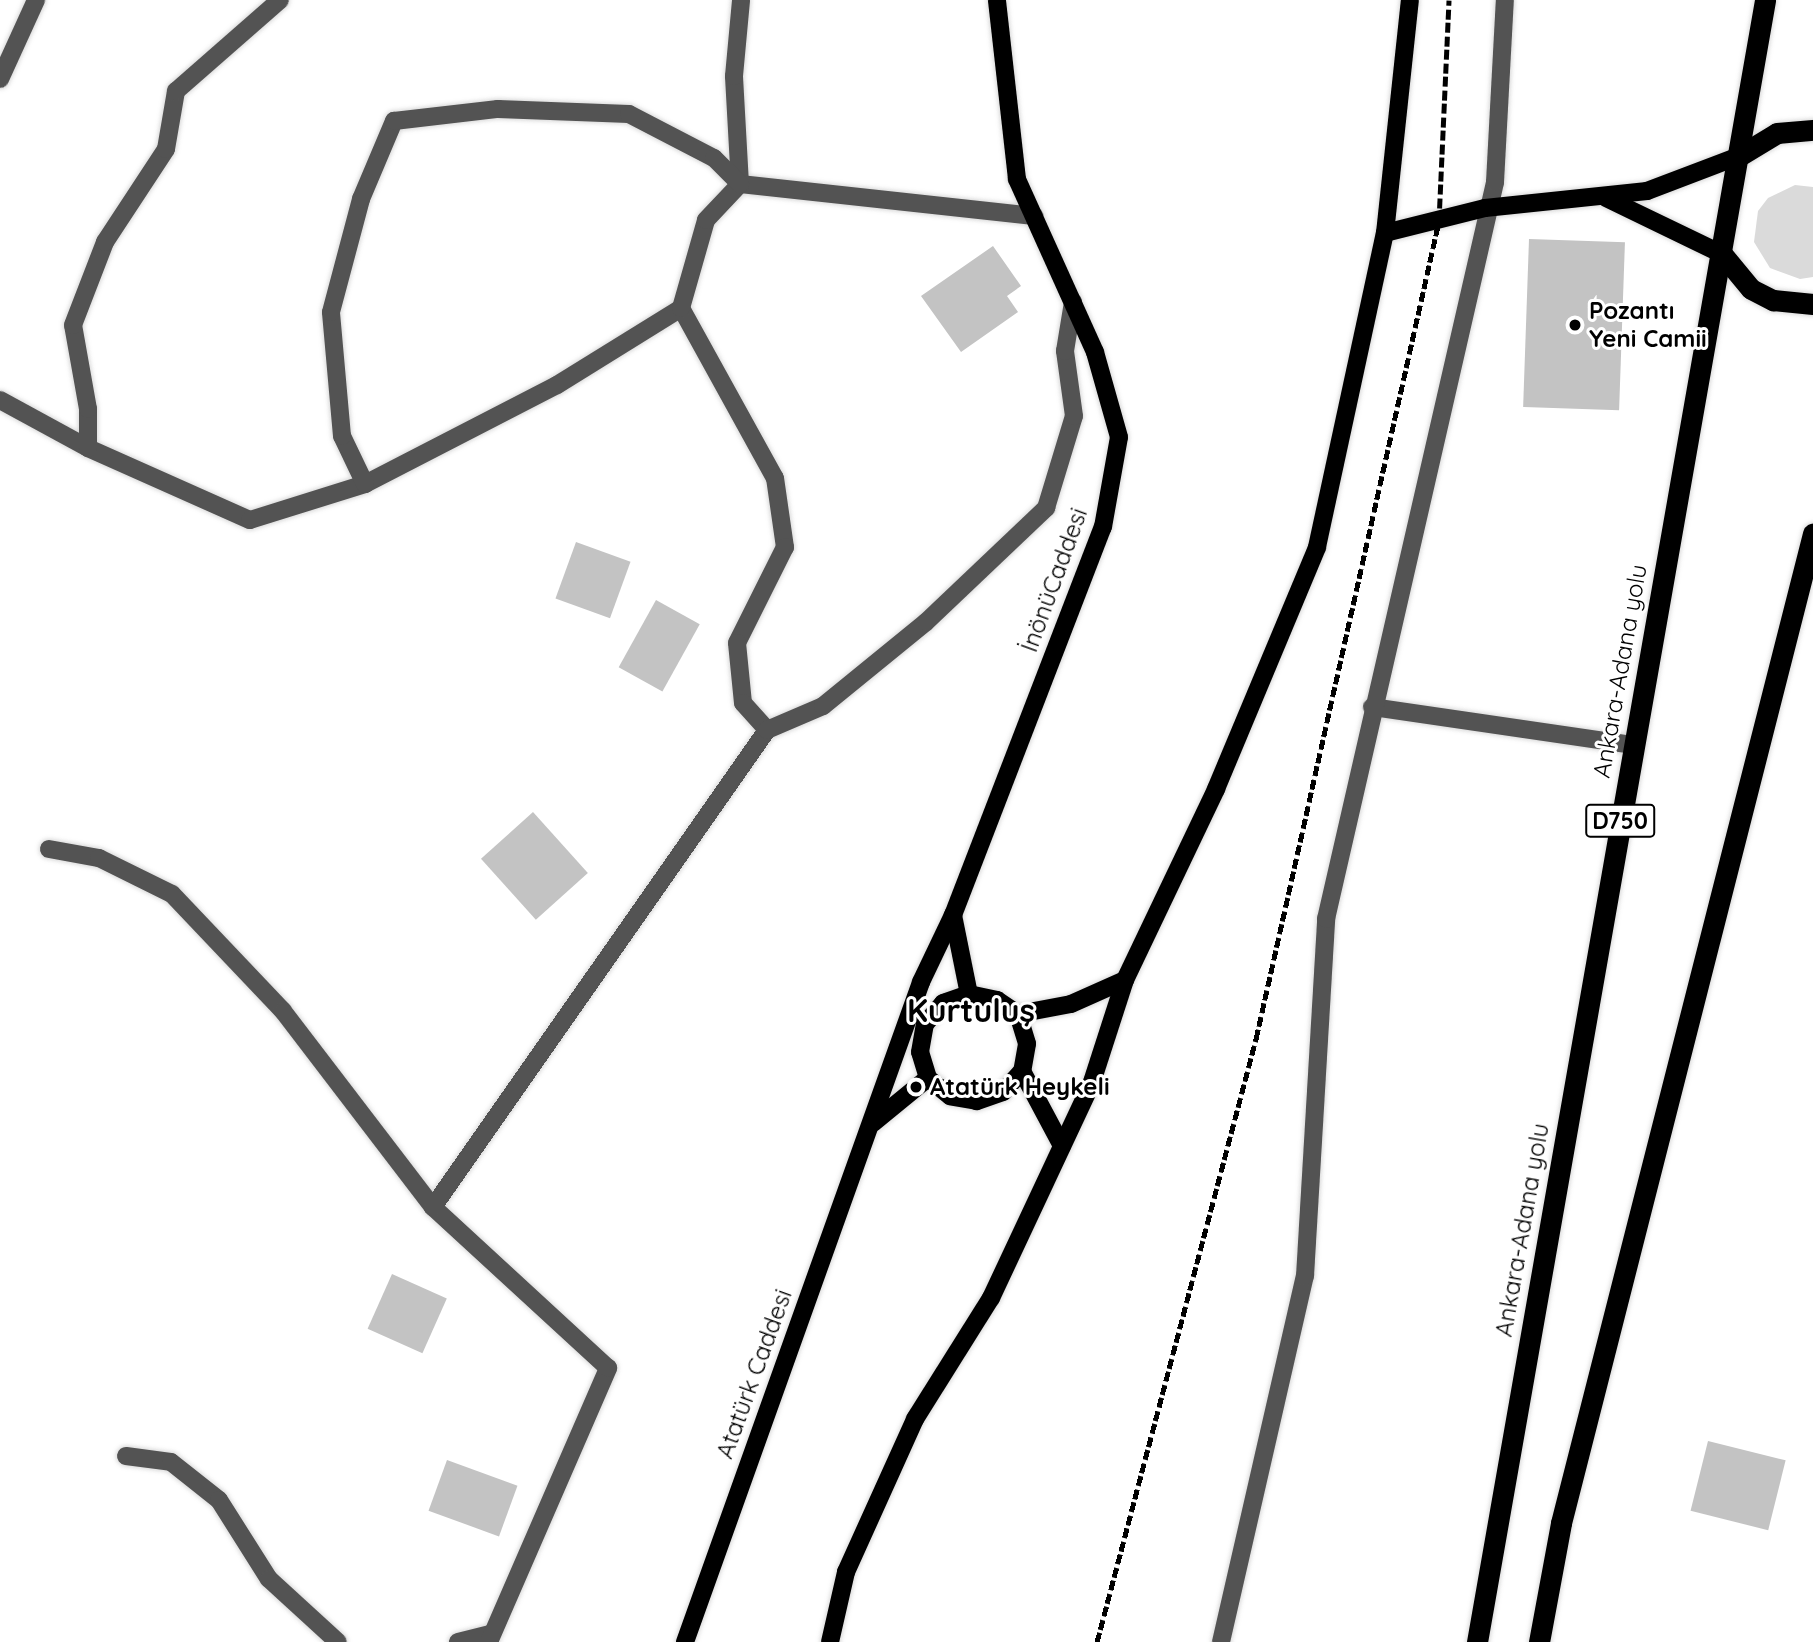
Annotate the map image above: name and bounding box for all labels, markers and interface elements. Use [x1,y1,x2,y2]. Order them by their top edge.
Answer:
place label: Pozantı Yeni Camii [1589,297,1707,353]
marker: Pozantı Yeni Camii [1567,317,1583,333]
street label: İnönüCaddesi [1015,504,1093,656]
street label: Ankara-Adana yolu [1587,562,1653,780]
road number: D750 [1585,802,1655,841]
district label: Kurtuluş [907,991,1035,1029]
place label: Atatürk Heykeli [930,1073,1110,1101]
marker: Atatürk Heykeli [908,1079,924,1095]
street label: Ankara-Adana yolu [1489,1121,1555,1339]
street label: Atatürk Caddesi [710,1286,798,1462]

